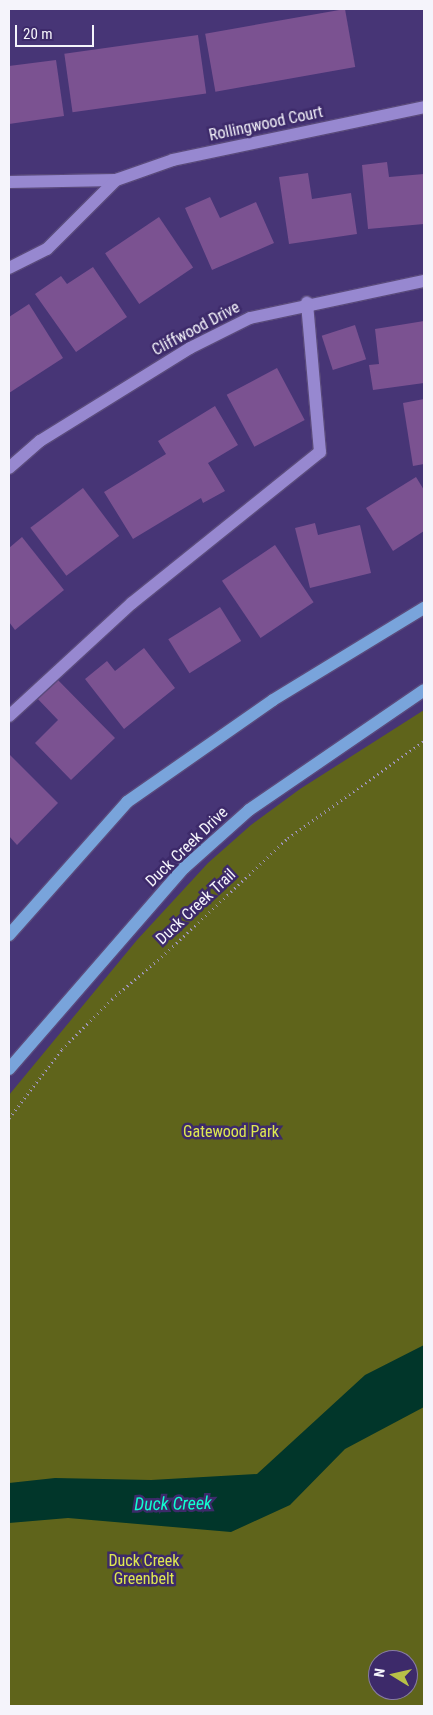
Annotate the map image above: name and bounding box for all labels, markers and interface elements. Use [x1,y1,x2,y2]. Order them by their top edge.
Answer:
scale bar [18,15,96,47]
text: 20 m [23,25,53,43]
street label: Rollingwood Court [207,103,325,145]
street label: Cliffwood Drive [149,298,243,360]
street label: Duck Creek Drive [142,803,232,891]
street label: Duck Creek Trail [152,865,240,949]
park label: Gatewood Park [183,1122,279,1142]
water label: Duck Creek [134,1493,212,1515]
park label: Duck Creek Greenbelt [108,1551,180,1589]
north arrow [368,1650,418,1700]
text: N [371,1667,388,1678]

